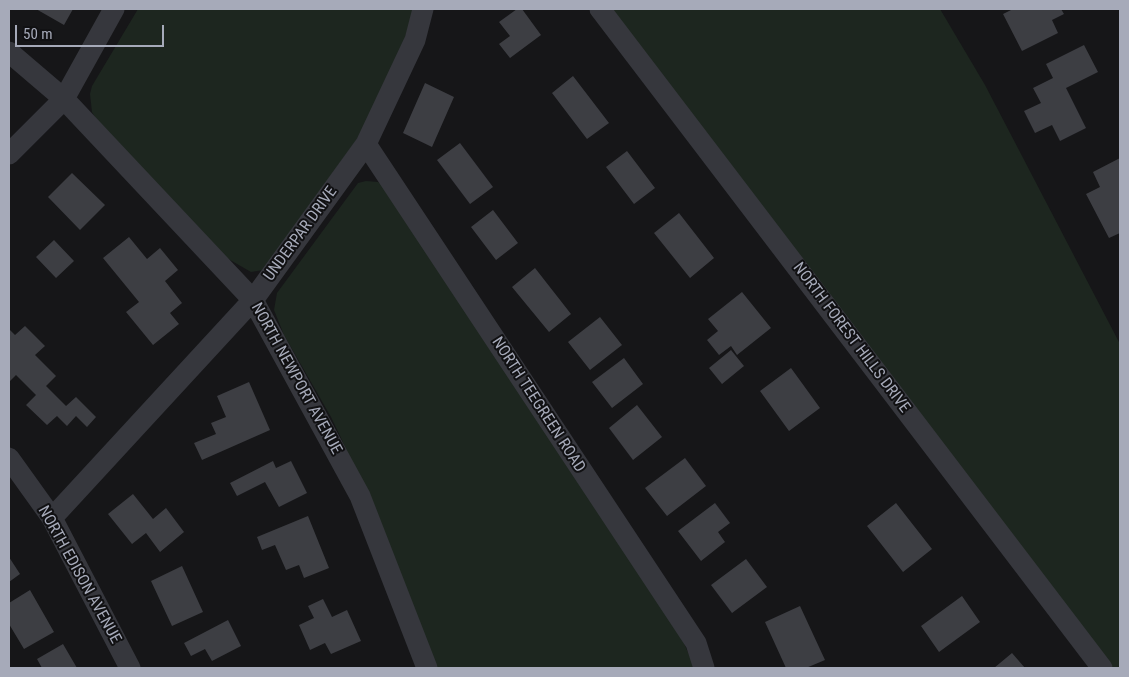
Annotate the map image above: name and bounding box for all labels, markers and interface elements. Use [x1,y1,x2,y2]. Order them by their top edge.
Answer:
scale bar [18,15,166,47]
text: 50 m [23,25,53,43]
street label: UNDERPAR DRIVE [260,183,342,285]
street label: NORTH FOREST HILLS DRIVE [788,259,914,417]
street label: NORTH NEWPORT AVENUE [246,300,346,458]
street label: NORTH TEEGREEN ROAD [487,334,589,476]
street label: NORTH EDISON AVENUE [33,503,125,647]

